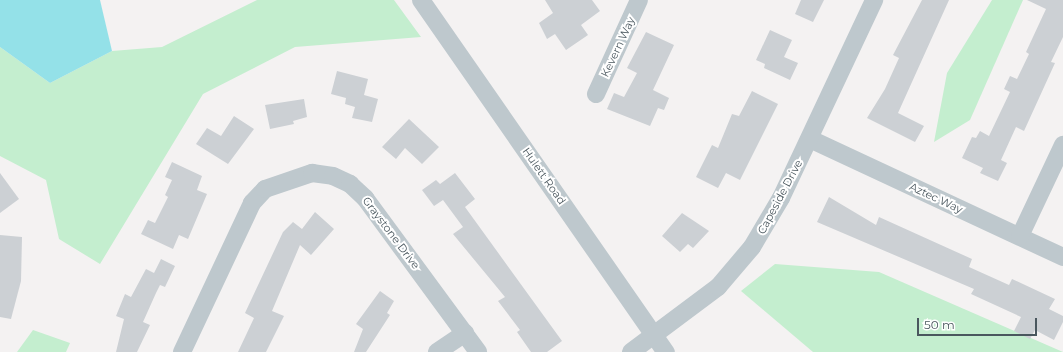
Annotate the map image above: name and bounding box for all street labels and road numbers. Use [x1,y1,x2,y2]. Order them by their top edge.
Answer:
street label: Kevern Way [598,15,638,79]
street label: Hulett Road [520,145,568,207]
street label: Capeside Drive [755,158,805,236]
street label: Aztec Way [907,180,965,216]
street label: Graystone Drive [360,194,422,272]

